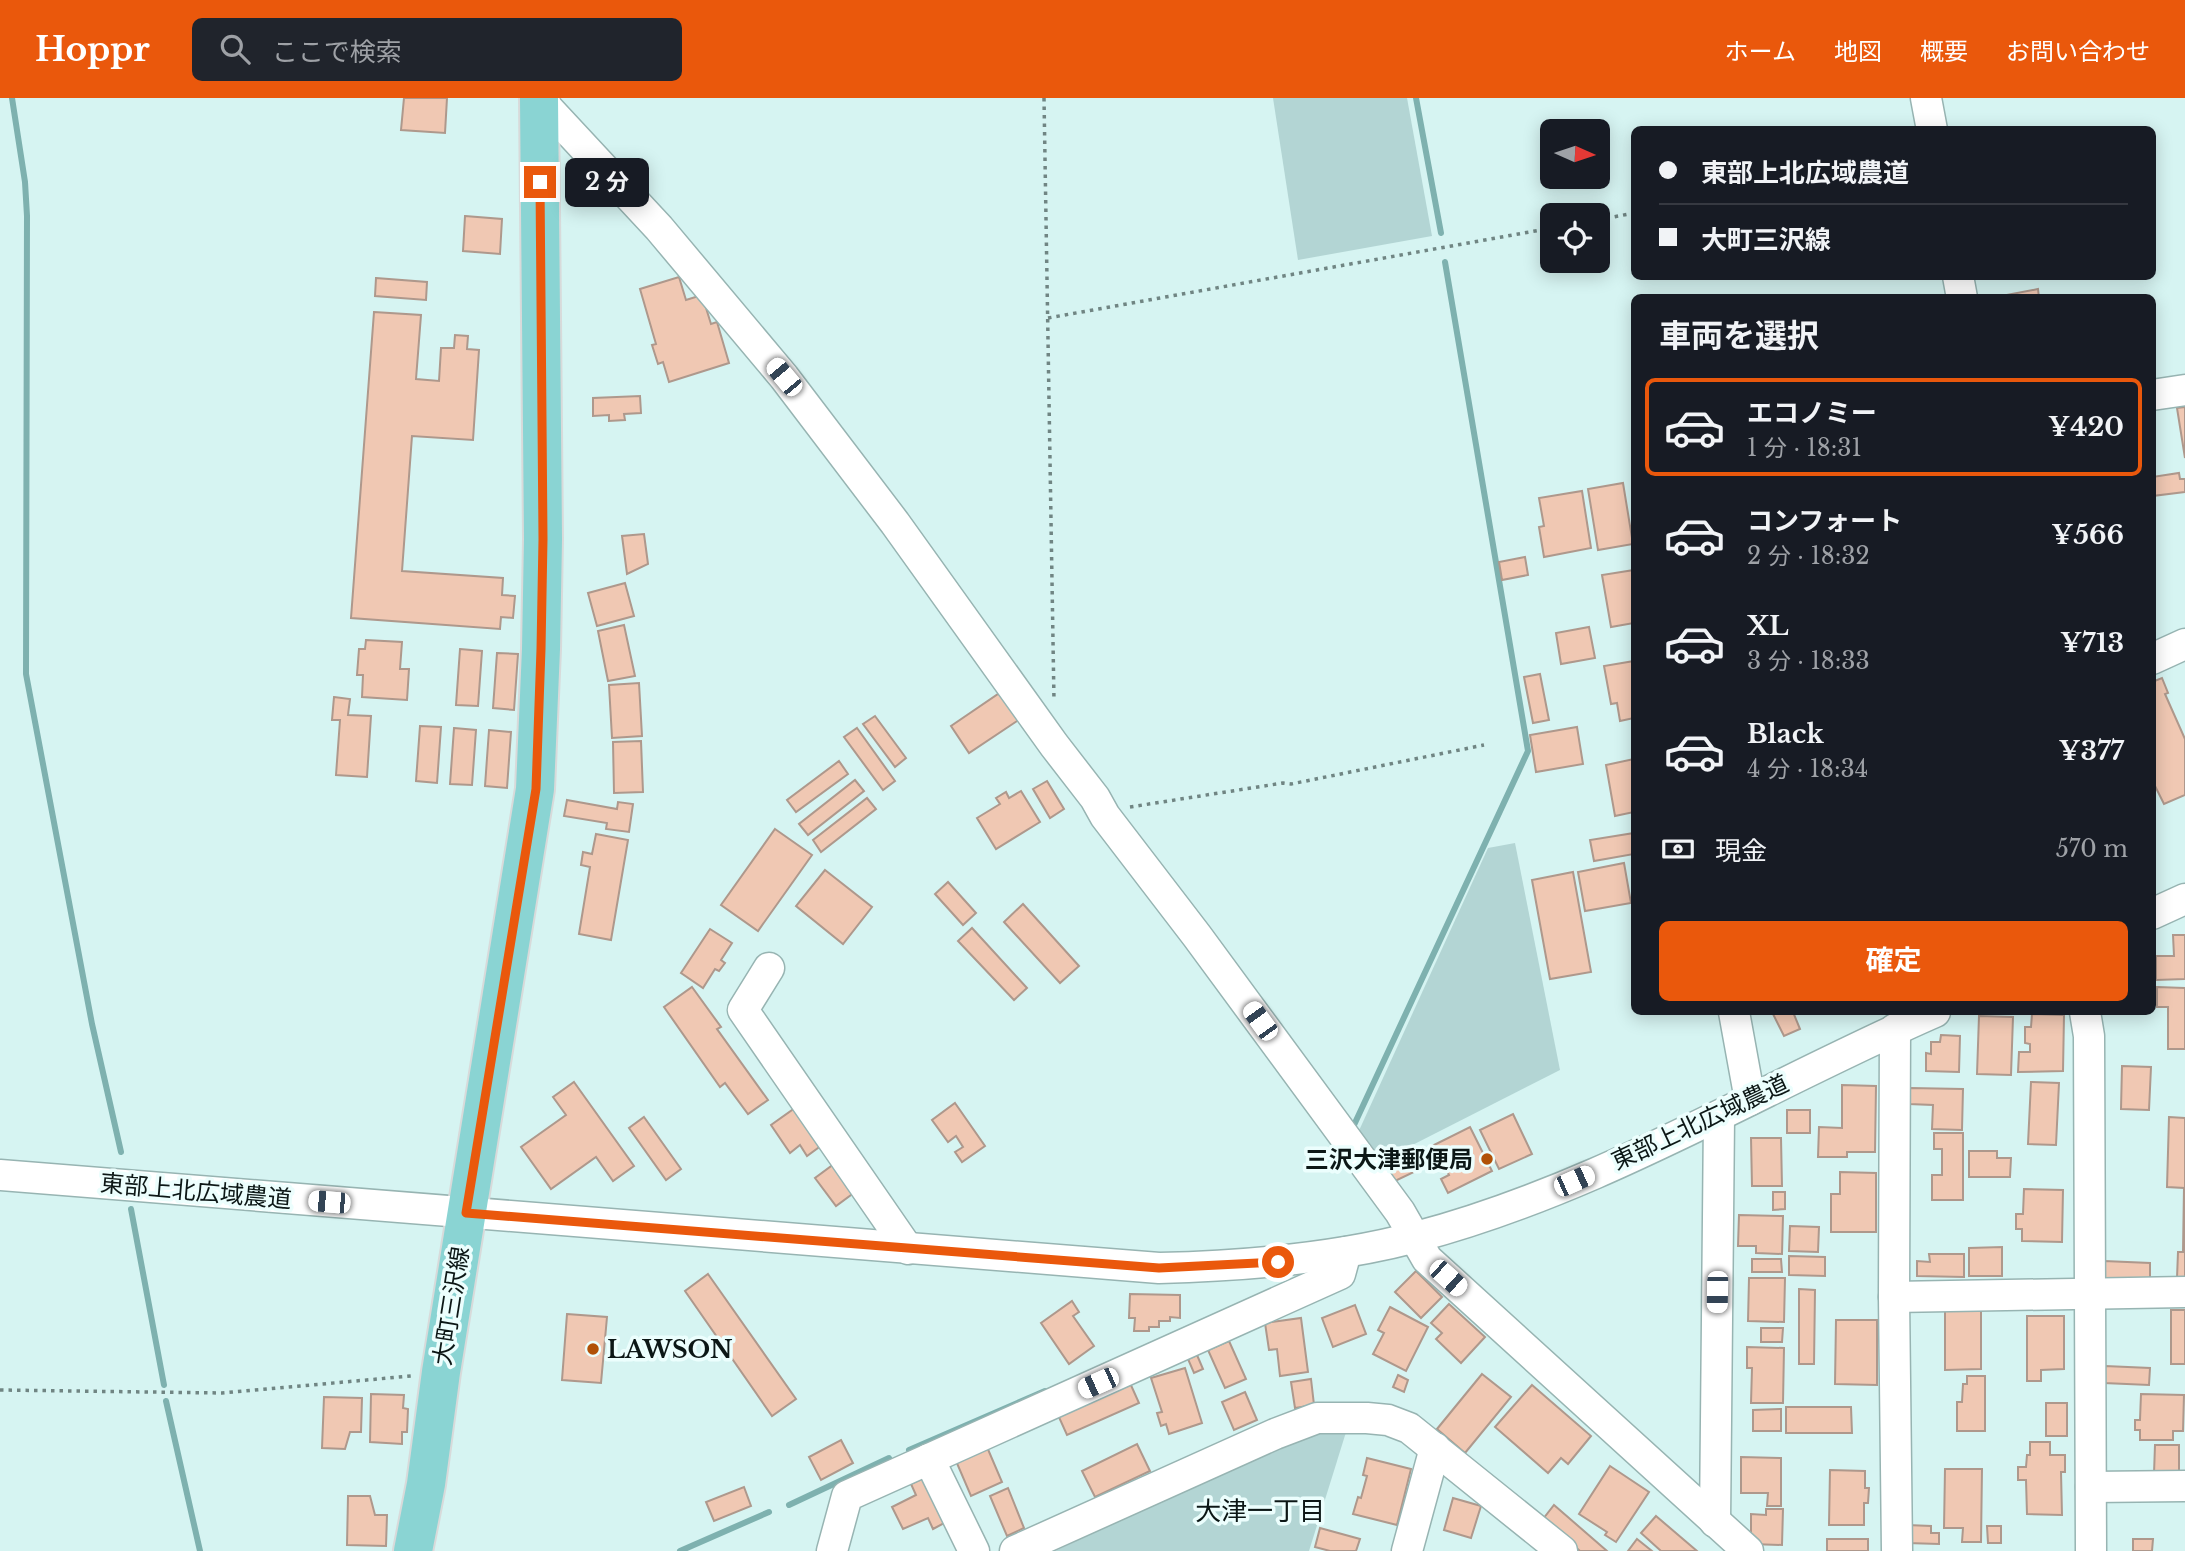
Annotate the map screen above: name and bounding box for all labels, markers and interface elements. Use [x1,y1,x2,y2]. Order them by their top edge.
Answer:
search box [192,18,682,81]
text: Hoppr [35,29,150,70]
icon: search [216,30,254,68]
text: ここで検索 [272,36,402,68]
text: ホーム [1725,37,1796,66]
text: 地図 [1834,37,1882,66]
text: 概要 [1920,37,1968,66]
text: お問い合わせ [2006,37,2150,66]
north arrow [1540,119,1610,189]
map controls [1540,119,1610,273]
text: 東部上北広域農道 [1701,157,1909,189]
callout: 2 分 [564,158,648,206]
route end [524,166,556,198]
text: 2 分 [585,168,629,196]
button: locate [1540,203,1610,273]
text: 大町三沢線 [1701,224,1831,256]
text: 車両を選択 [1659,316,1819,356]
car [763,354,806,400]
icon: car [1663,396,1726,459]
text: エコノミー [1747,397,1877,429]
text: ¥420 [2048,411,2124,443]
text: 1 分 · 18:31 [1747,434,1862,462]
icon: car [1663,504,1726,567]
text: コンフォート [1747,505,1902,537]
text: ¥566 [2051,519,2124,551]
text: 2 分 · 18:32 [1747,542,1870,570]
text: XL [1747,610,1789,642]
icon: car [1663,612,1726,675]
text: ¥713 [2060,627,2124,659]
text: 3 分 · 18:33 [1747,647,1870,675]
text: Black [1747,718,1824,750]
icon: car [1663,720,1726,783]
text: ¥377 [2058,735,2124,767]
text: 4 分 · 18:34 [1747,755,1868,783]
icon: cash [1659,830,1697,868]
text: 現金 [1715,835,1767,867]
text: 570 m [2056,835,2128,863]
button: 確定 [1659,921,2128,1001]
car [1240,998,1281,1044]
street label: 東部上北広域農道 [1607,1068,1793,1176]
place label: 三沢大津郵便局 [1305,1145,1473,1174]
marker: 三沢大津郵便局 [1479,1151,1495,1167]
car [1551,1163,1598,1199]
street label: 東部上北広域農道 [99,1168,293,1214]
car [308,1190,351,1214]
street label: 大町三沢線 [427,1244,475,1368]
route start [1262,1246,1294,1278]
car [1426,1256,1471,1300]
car [1707,1271,1728,1313]
place label: LAWSON [607,1335,733,1364]
marker: LAWSON [585,1341,601,1357]
car [1075,1365,1122,1401]
district label: 大津一丁目 [1195,1495,1325,1527]

